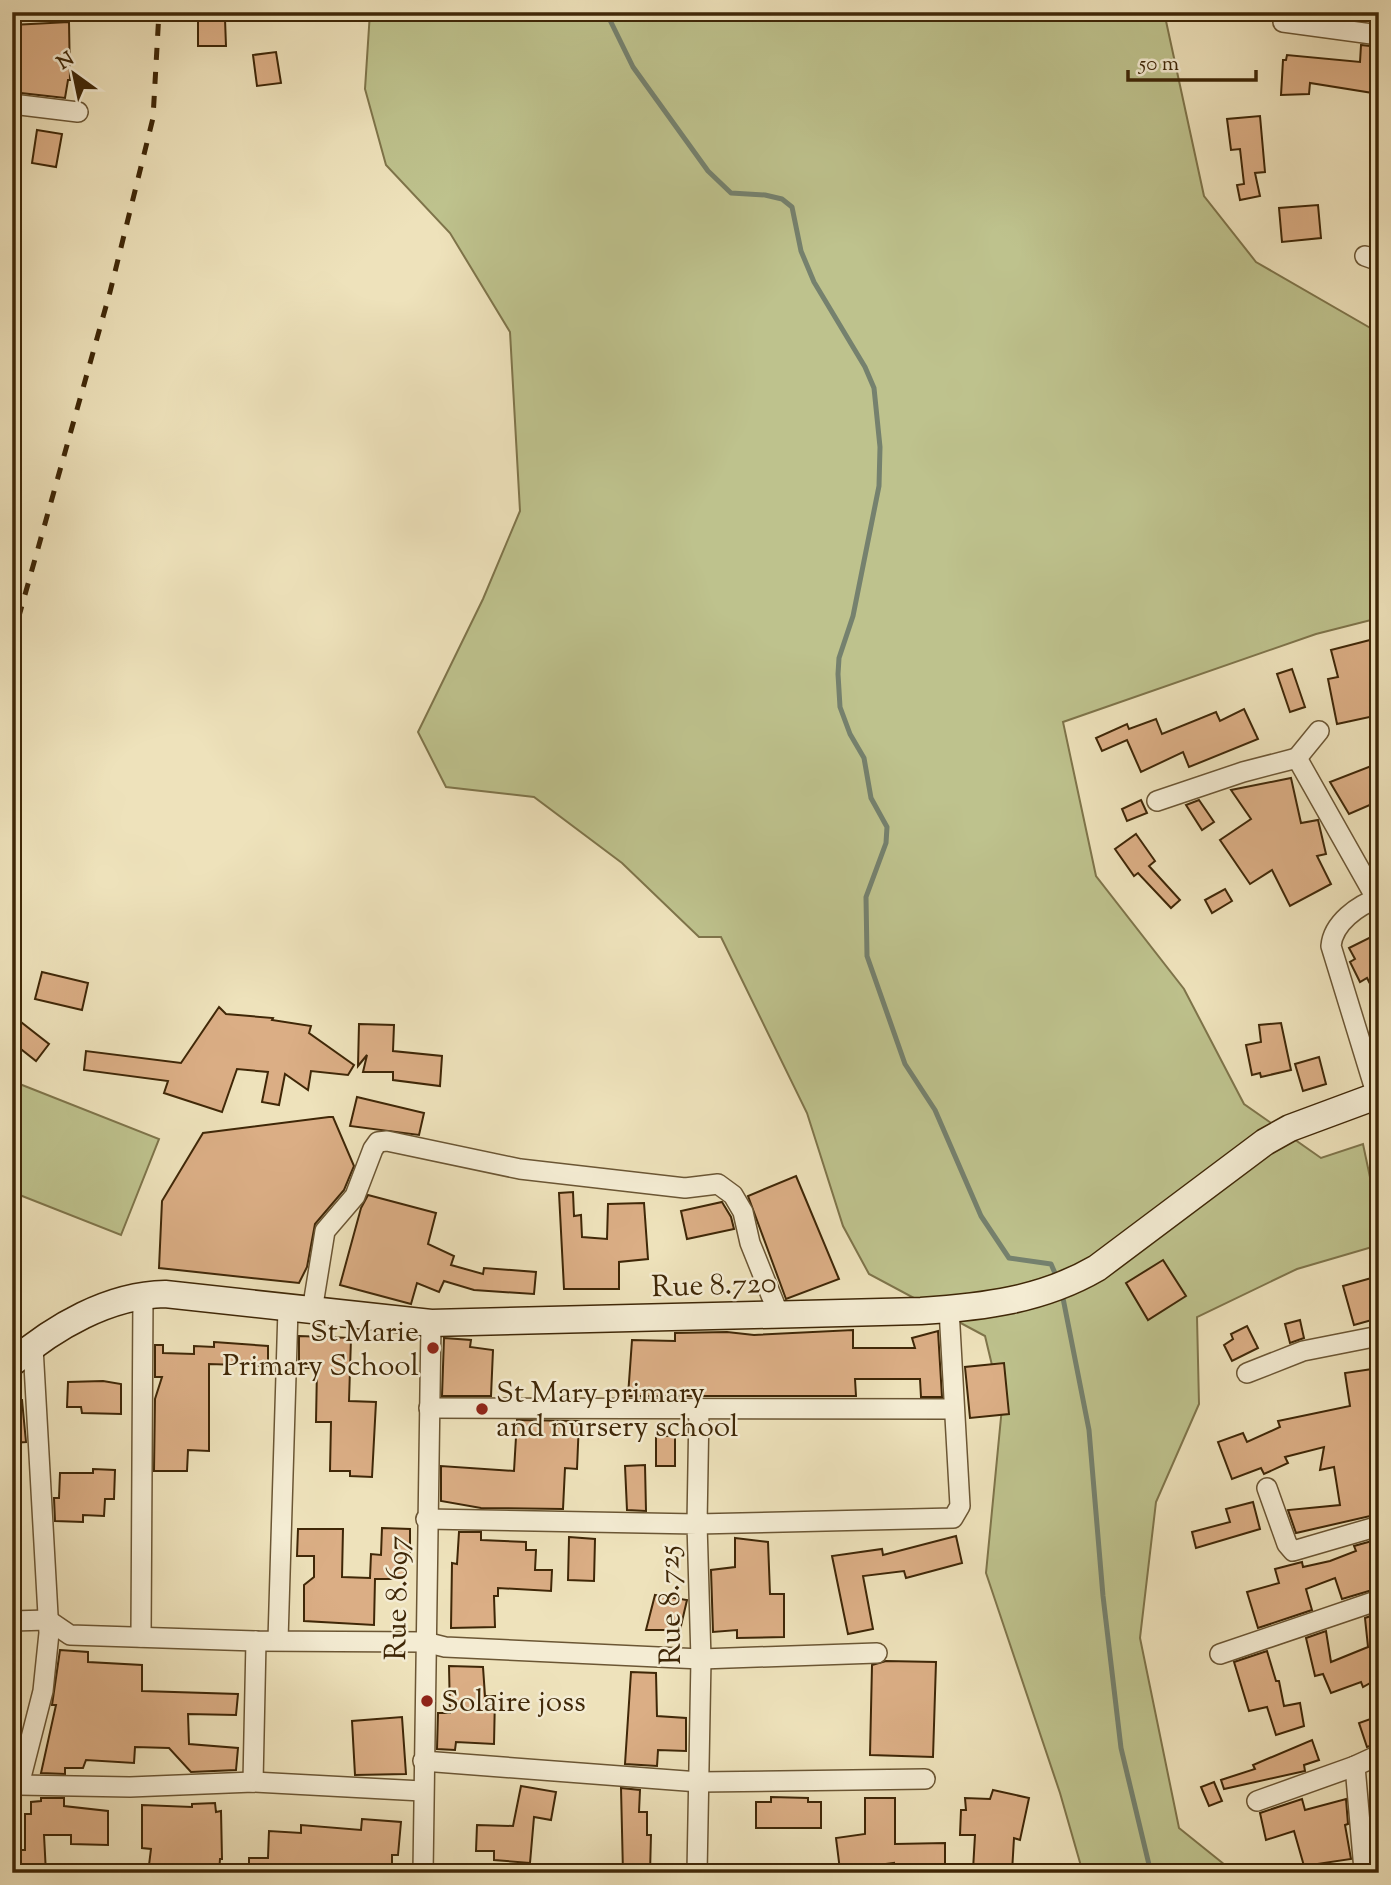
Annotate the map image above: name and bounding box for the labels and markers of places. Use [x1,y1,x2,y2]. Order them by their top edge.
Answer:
place label: St Marie Primary School [222,1312,419,1389]
marker: St Marie Primary School [425,1340,441,1356]
place label: St Mary primary and nursery school [496,1373,738,1450]
marker: St Mary primary and nursery school [474,1401,490,1417]
place label: Solaire joss [441,1682,586,1725]
marker: Solaire joss [419,1693,435,1709]

